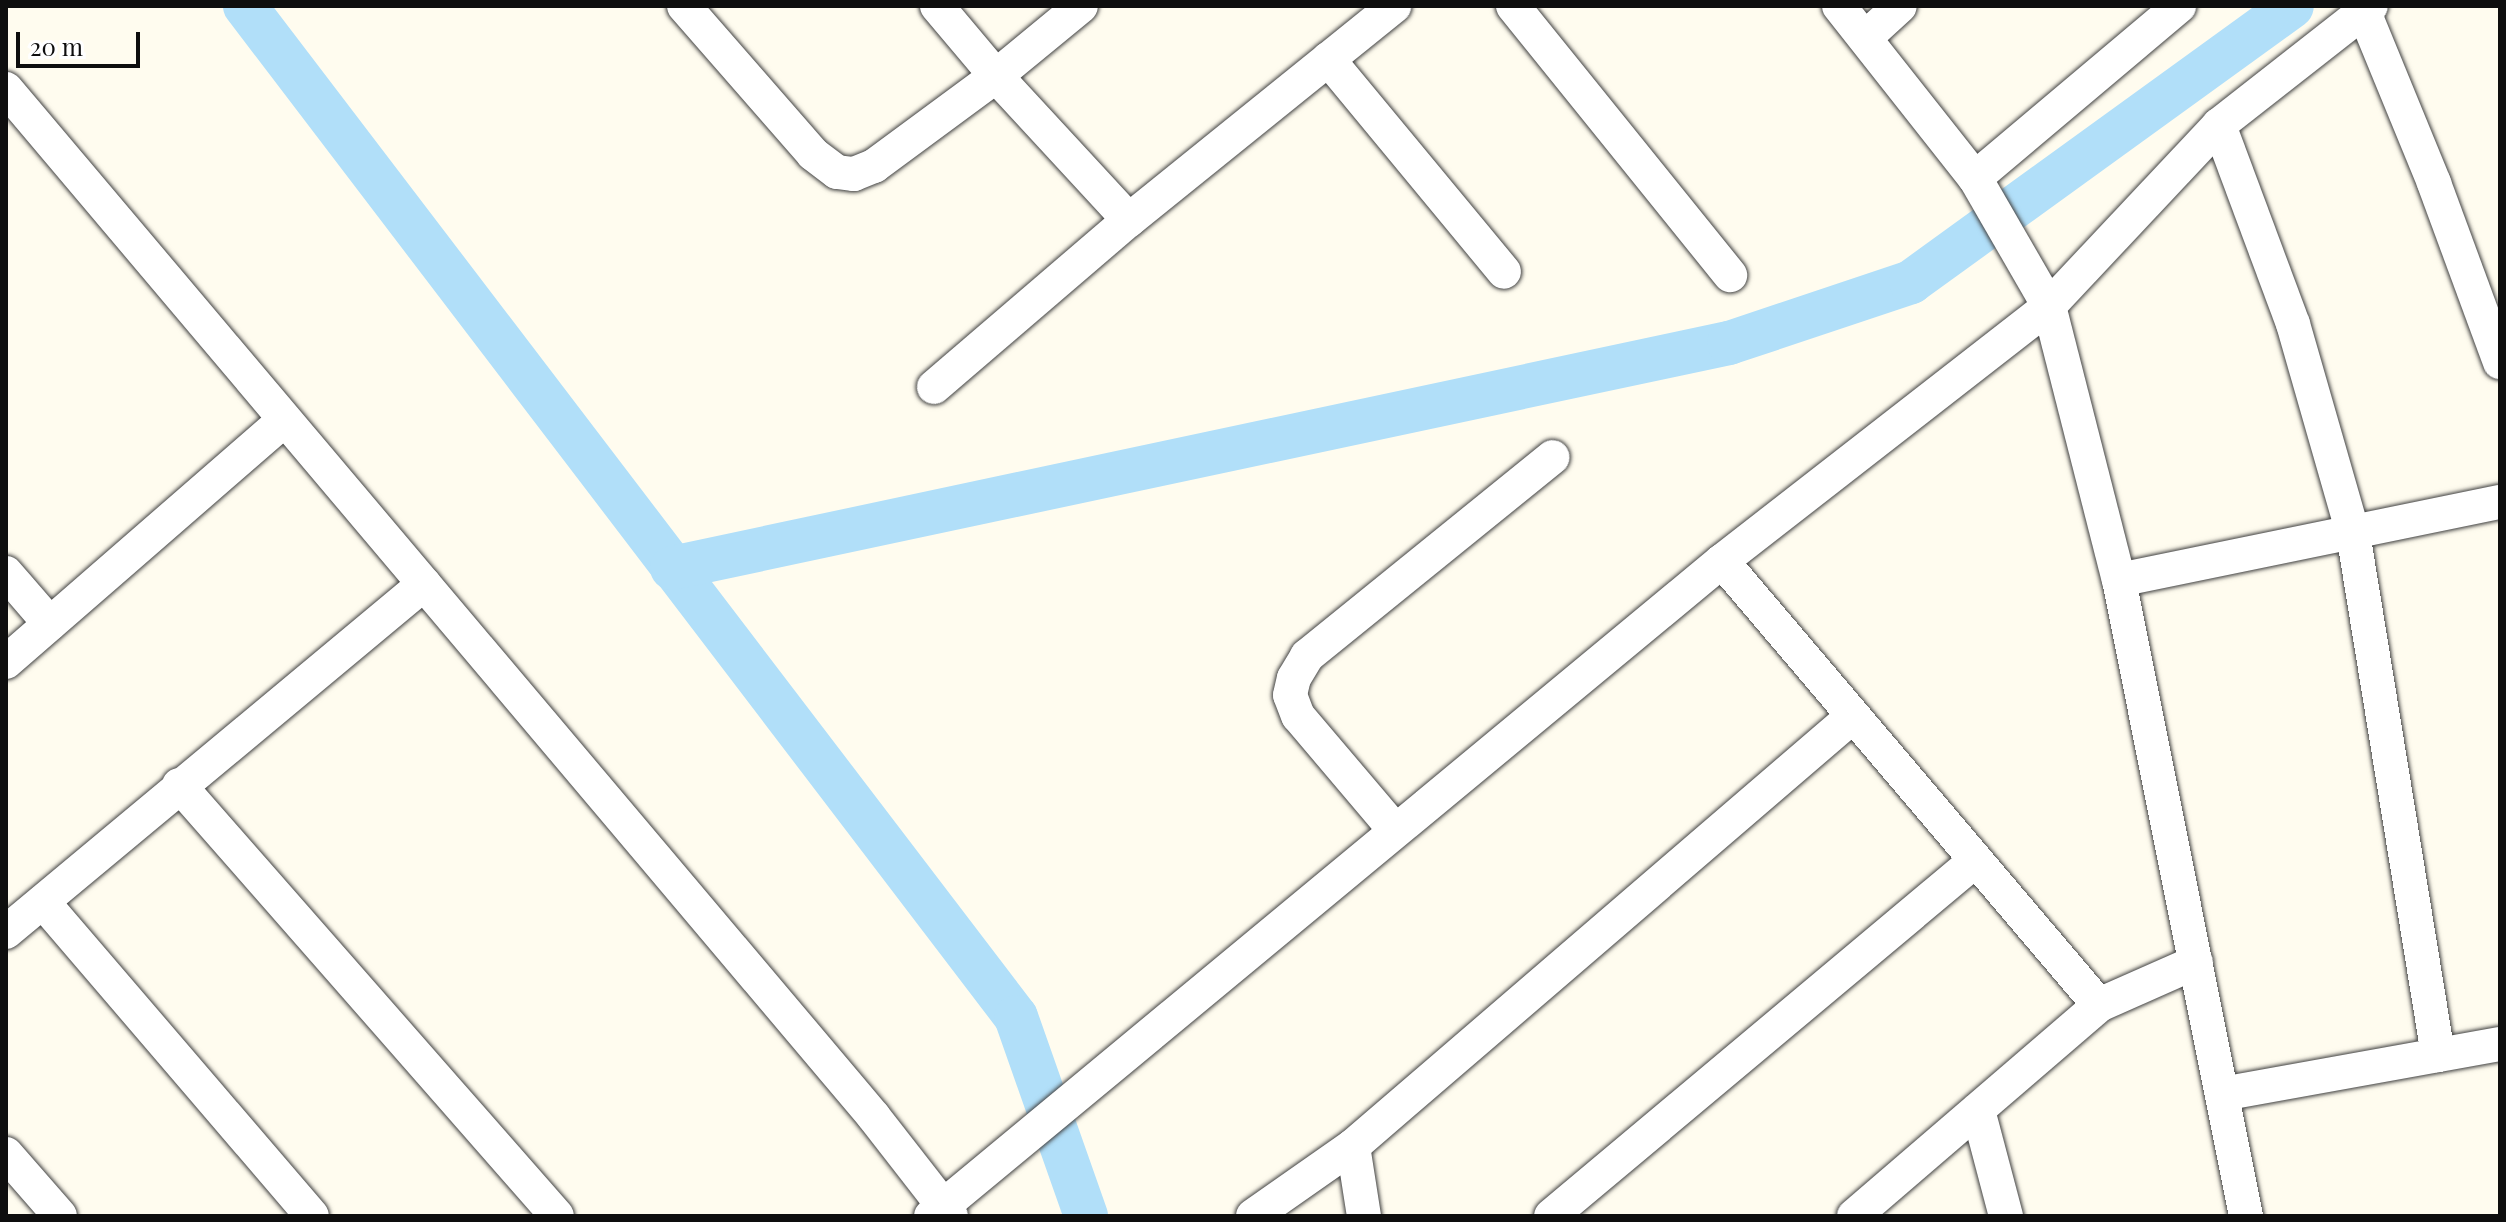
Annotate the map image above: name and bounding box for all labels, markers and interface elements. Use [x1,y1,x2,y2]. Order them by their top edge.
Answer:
scale bar [20,16,144,66]
text: 20 m [30,30,83,62]

